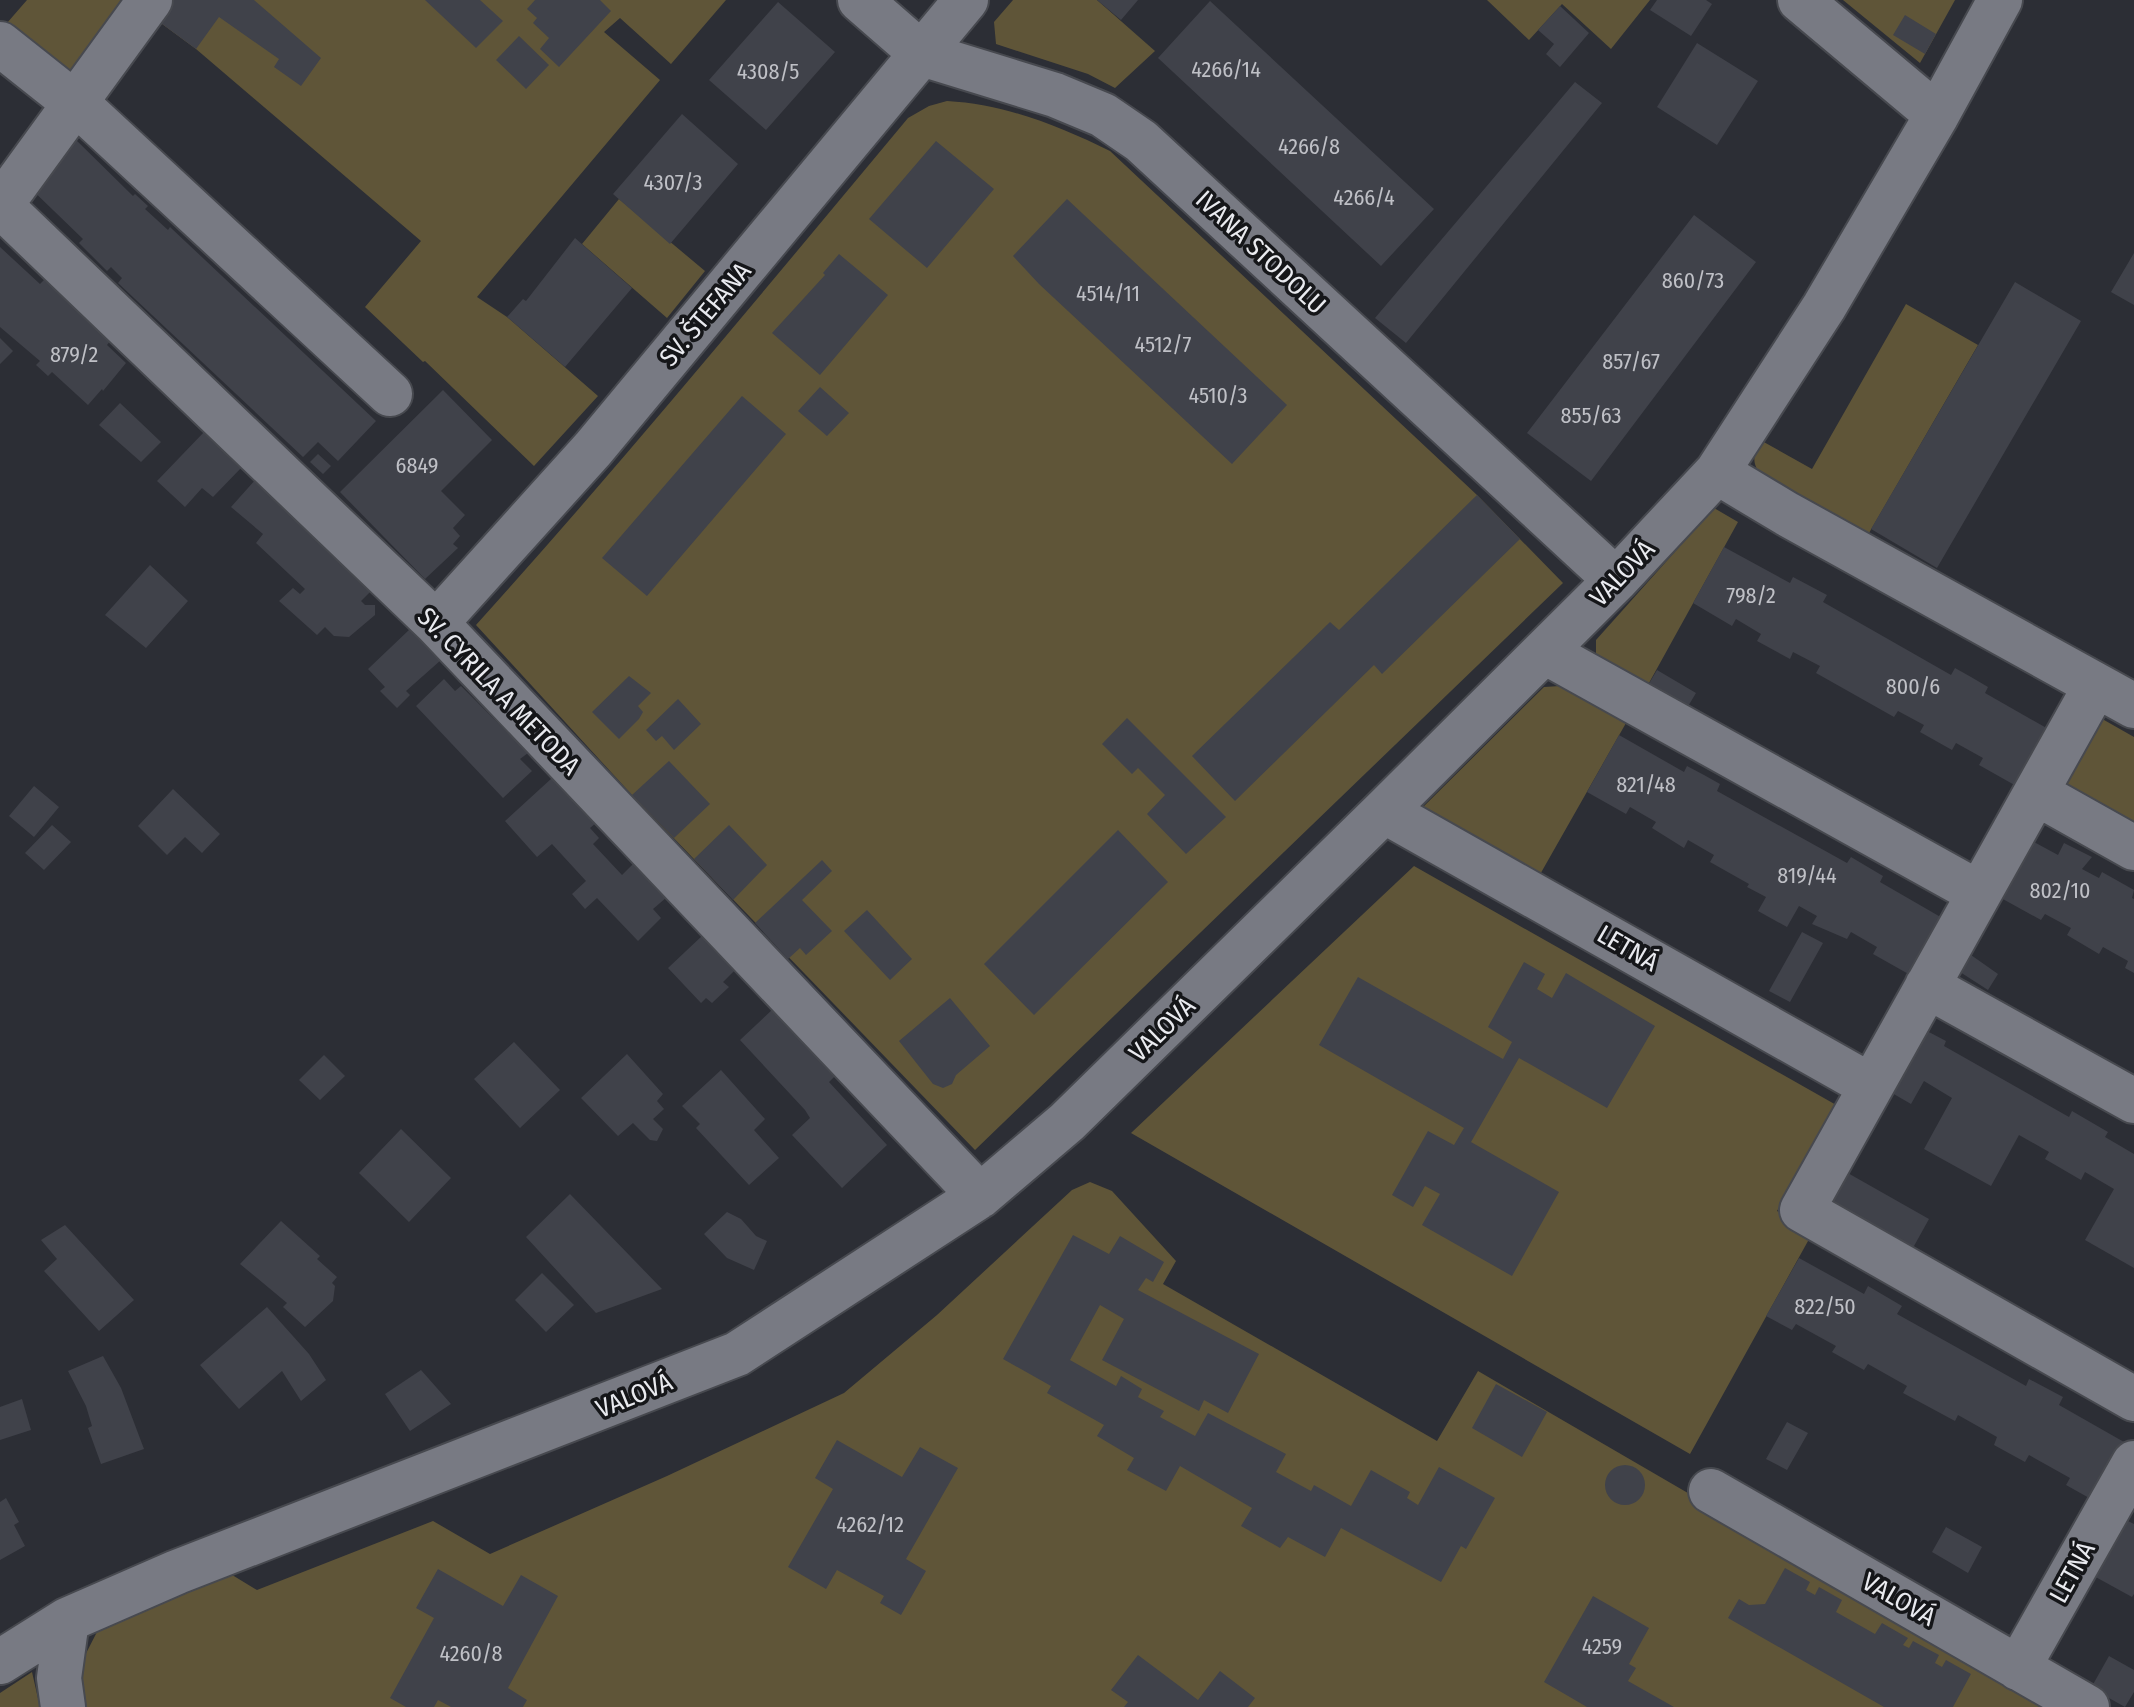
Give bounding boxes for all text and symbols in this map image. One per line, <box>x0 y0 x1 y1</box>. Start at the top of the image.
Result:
house number: 4266/14 <box>1191 56 1261 83</box>
house number: 4308/5 <box>737 58 799 85</box>
house number: 4266/8 <box>1278 133 1340 160</box>
house number: 4307/3 <box>644 169 702 196</box>
street label: IVANA STODOLU <box>1189 184 1332 320</box>
house number: 4266/4 <box>1333 184 1395 211</box>
street label: SV. ŠTEFANA <box>653 256 758 372</box>
house number: 860/73 <box>1662 267 1724 294</box>
house number: 4514/11 <box>1076 280 1140 307</box>
house number: 4512/7 <box>1135 331 1192 358</box>
house number: 879/2 <box>50 341 98 368</box>
house number: 857/67 <box>1602 348 1660 375</box>
house number: 4510/3 <box>1188 382 1248 409</box>
house number: 855/63 <box>1561 402 1621 429</box>
house number: 6849 <box>396 452 438 479</box>
street label: VALOVÁ <box>1584 534 1661 613</box>
house number: 798/2 <box>1726 582 1776 609</box>
street label: SV. CYRILA A METODA <box>411 601 587 782</box>
house number: 800/6 <box>1886 673 1940 700</box>
house number: 821/48 <box>1616 771 1676 798</box>
house number: 819/44 <box>1777 862 1837 889</box>
house number: 802/10 <box>2030 877 2090 904</box>
street label: LETNÁ <box>1592 919 1664 978</box>
street label: VALOVÁ <box>1123 990 1202 1068</box>
house number: 822/50 <box>1794 1293 1856 1320</box>
street label: VALOVÁ <box>591 1366 677 1425</box>
house number: 4262/12 <box>836 1511 904 1538</box>
street label: LETNÁ <box>2043 1536 2102 1608</box>
street label: VALOVÁ <box>1857 1566 1941 1633</box>
house number: 4259 <box>1582 1633 1622 1660</box>
house number: 4260/8 <box>439 1640 503 1667</box>

